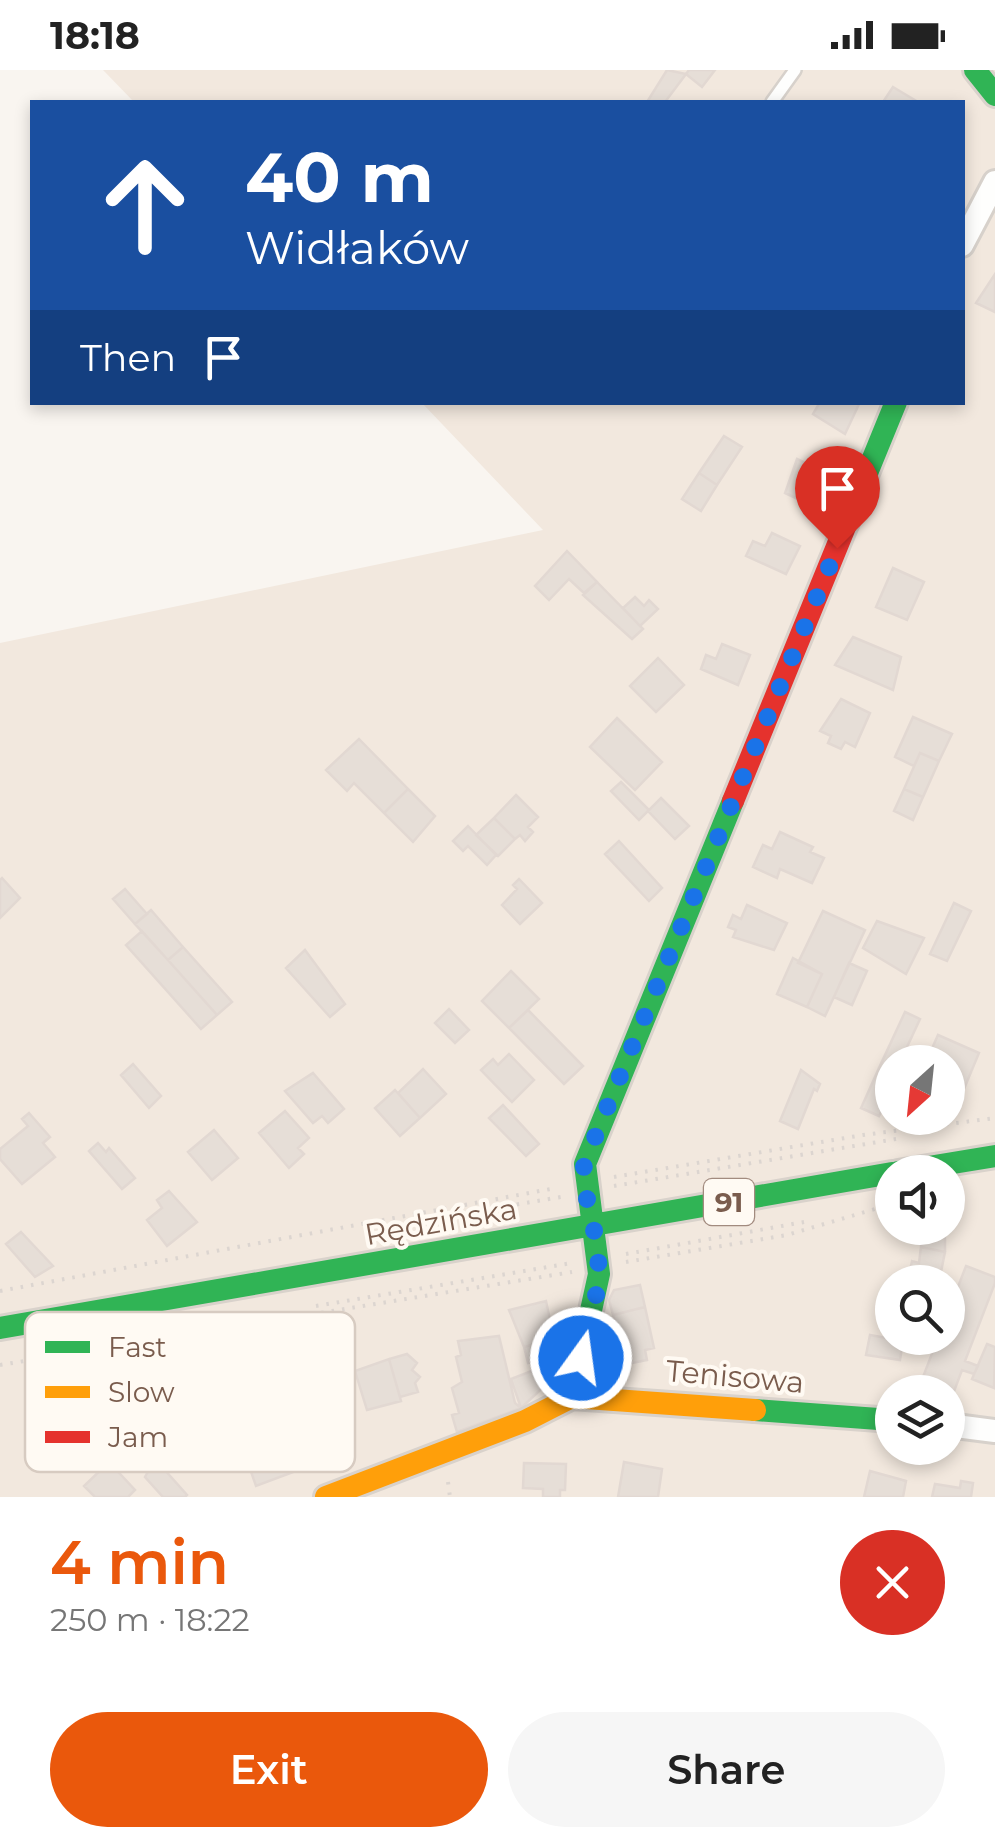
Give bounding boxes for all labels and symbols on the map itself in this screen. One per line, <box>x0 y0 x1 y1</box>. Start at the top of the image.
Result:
pin <box>795 446 880 549</box>
north arrow <box>875 1045 965 1135</box>
road number: 91 <box>704 1179 754 1225</box>
street label: Rędzińska <box>362 1190 520 1253</box>
position arrow <box>529 1306 633 1410</box>
legend <box>25 1312 355 1472</box>
text: Fast <box>108 1330 167 1364</box>
street label: Tenisowa <box>664 1352 806 1401</box>
text: Slow <box>108 1375 175 1409</box>
text: Jam <box>107 1420 168 1454</box>

